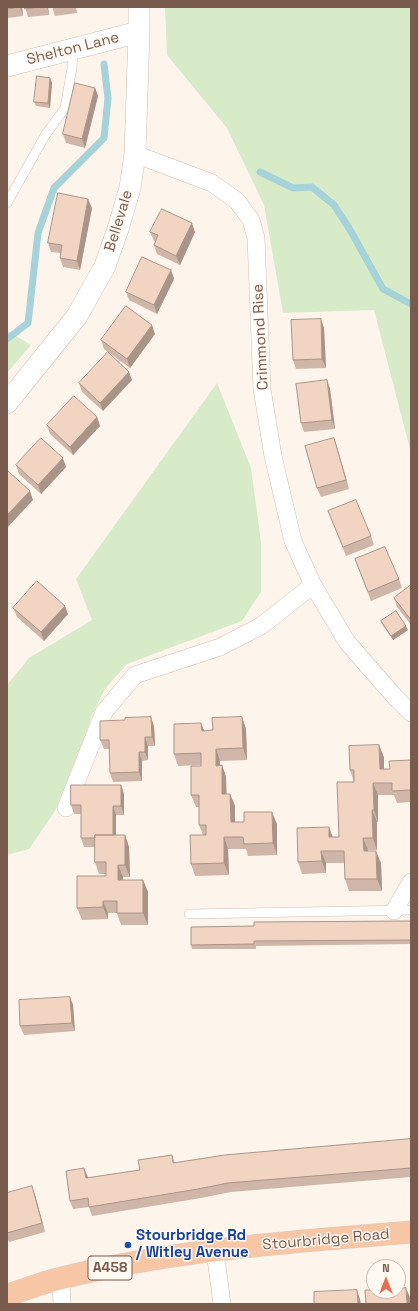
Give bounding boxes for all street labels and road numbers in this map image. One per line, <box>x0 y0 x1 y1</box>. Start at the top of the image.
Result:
street label: Shelton Lane <box>25 29 121 69</box>
street label: Bellevale <box>101 188 137 254</box>
street label: Crimmond Rise <box>249 283 273 391</box>
street label: Stourbridge Road <box>262 1225 390 1255</box>
road number: A458 <box>88 1256 132 1280</box>

